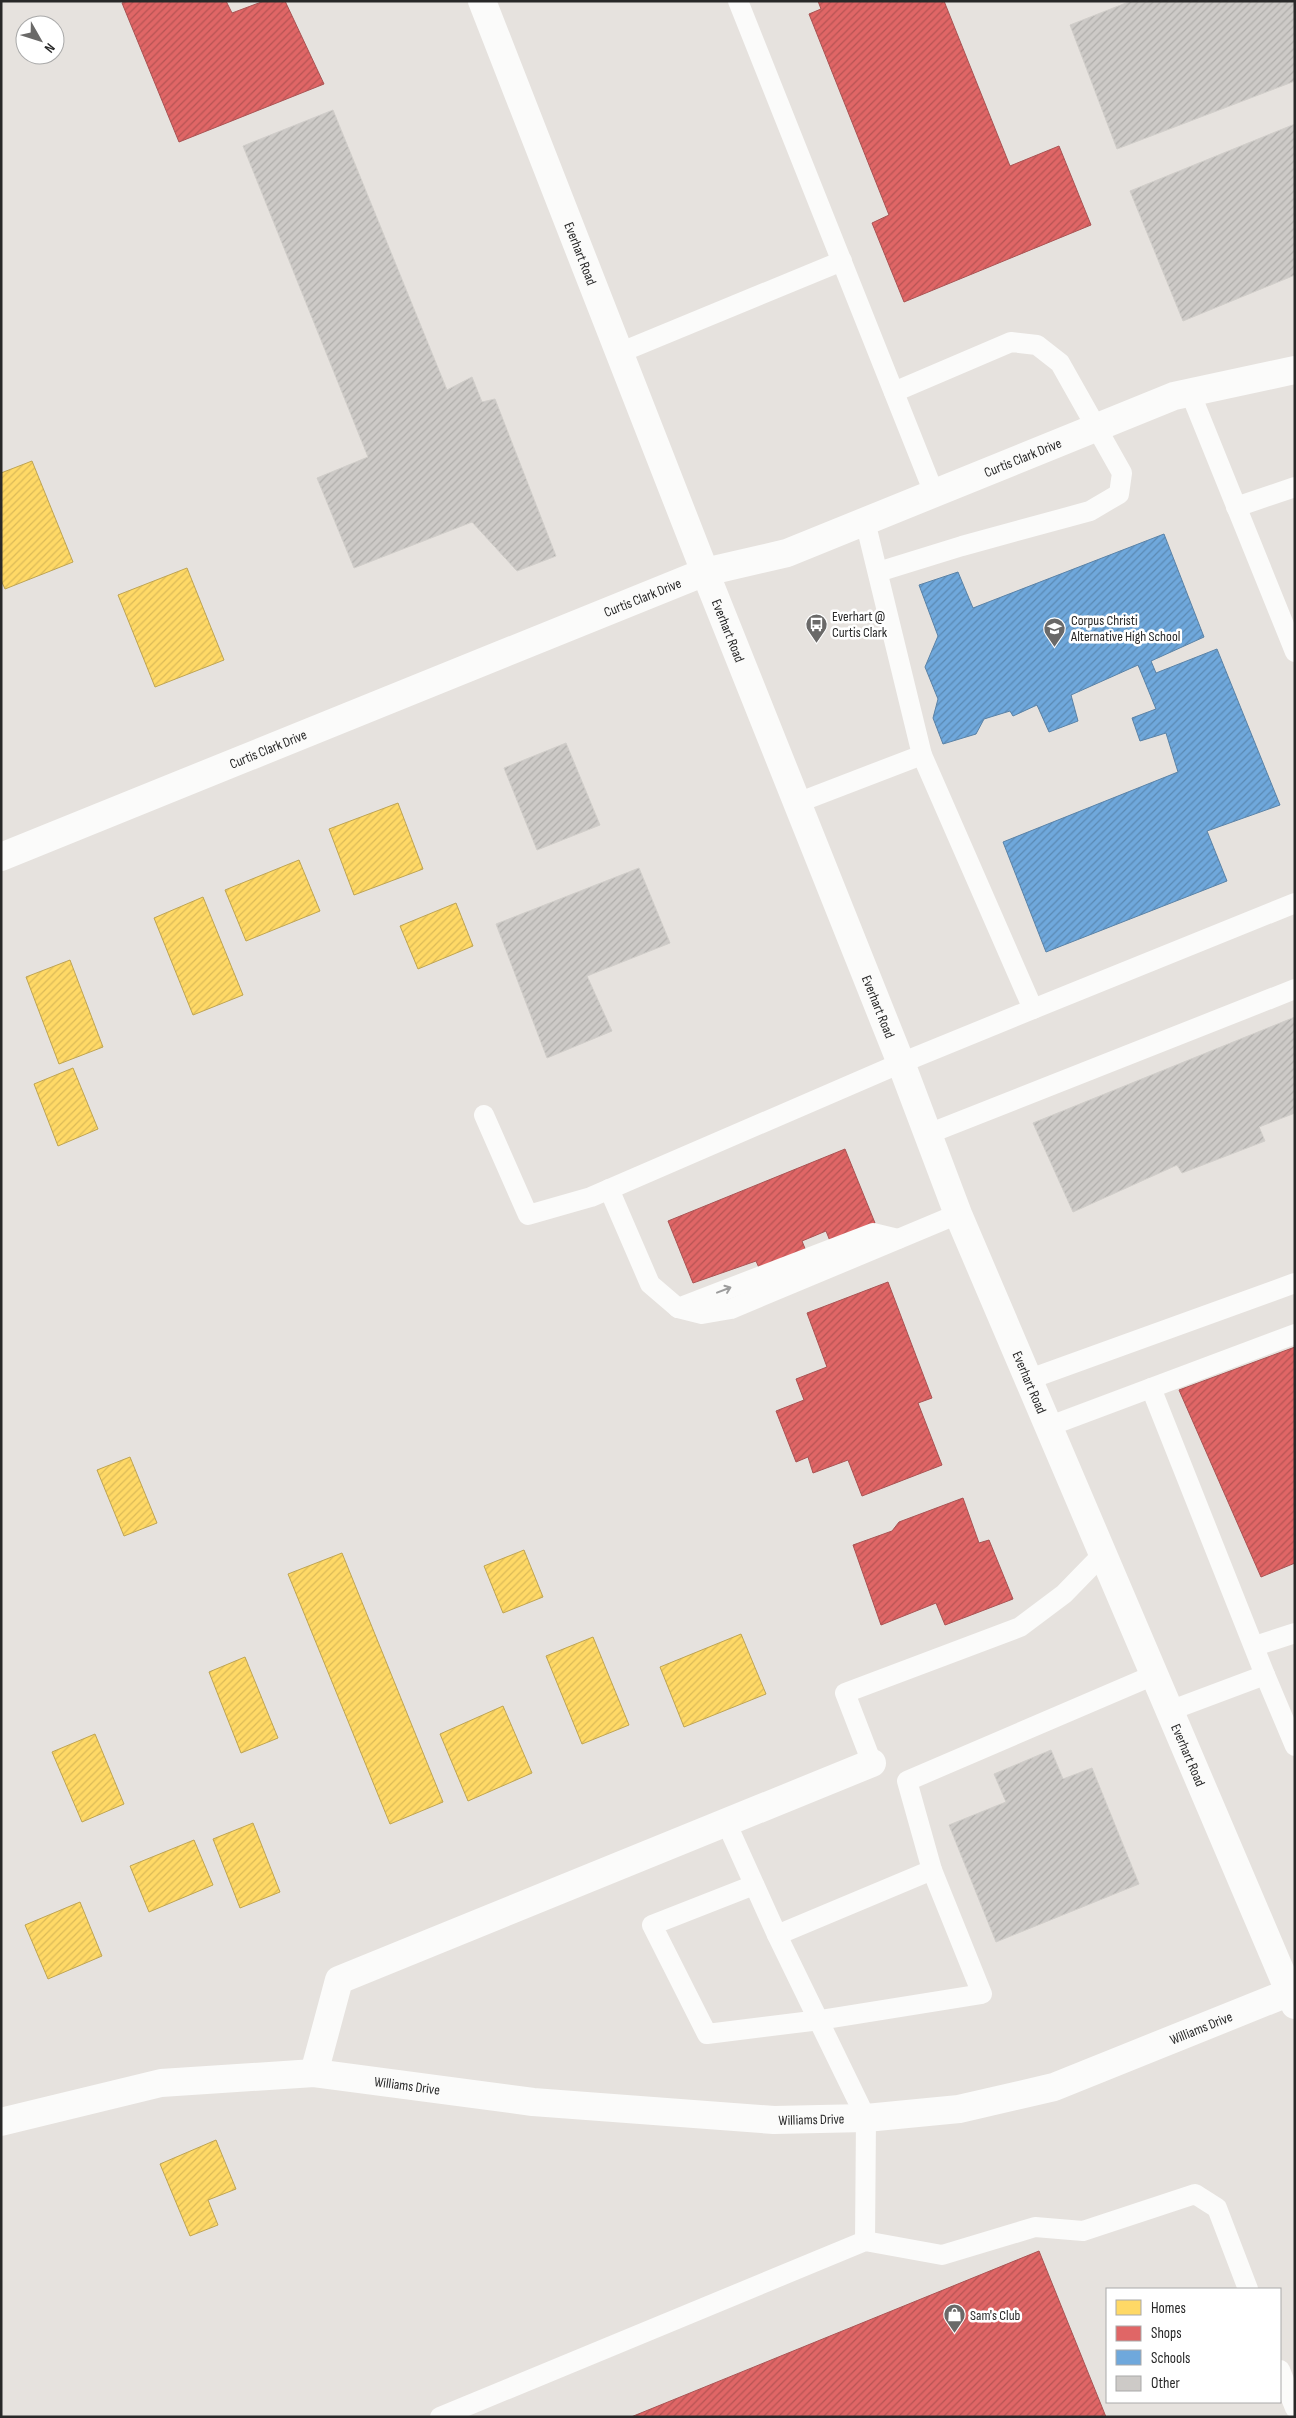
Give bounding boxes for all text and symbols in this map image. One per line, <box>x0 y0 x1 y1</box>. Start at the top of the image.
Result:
north arrow <box>15 15 65 65</box>
text: N <box>41 40 59 56</box>
street label: Everhart Road <box>561 220 601 288</box>
street label: Curtis Clark Drive <box>982 434 1064 481</box>
street label: Curtis Clark Drive <box>601 574 684 621</box>
street label: Everhart Road <box>708 597 749 665</box>
place label: Everhart @ Curtis Clark <box>832 608 888 641</box>
bus stop icon: Everhart @ Curtis Clark <box>804 612 828 643</box>
place label: Corpus Christi Alternative High School <box>1070 612 1180 645</box>
school or university icon: Corpus Christi Alternative High School <box>1043 616 1067 647</box>
street label: Curtis Clark Drive <box>227 726 309 772</box>
street label: Everhart Road <box>858 973 899 1041</box>
one-way arrow <box>716 1285 731 1295</box>
street label: Everhart Road <box>1009 1349 1051 1416</box>
street label: Everhart Road <box>1168 1721 1209 1789</box>
street label: Williams Drive <box>1167 2008 1235 2048</box>
street label: Williams Drive <box>373 2073 441 2098</box>
street label: Williams Drive <box>778 2110 845 2128</box>
legend <box>1106 2288 1281 2403</box>
text: Homes <box>1151 2299 1186 2318</box>
shop icon: Sam's Club <box>942 2303 966 2334</box>
place label: Sam's Club <box>970 2307 1021 2324</box>
text: Shops <box>1151 2324 1182 2343</box>
text: Schools <box>1151 2349 1190 2368</box>
text: Other <box>1151 2374 1180 2393</box>

